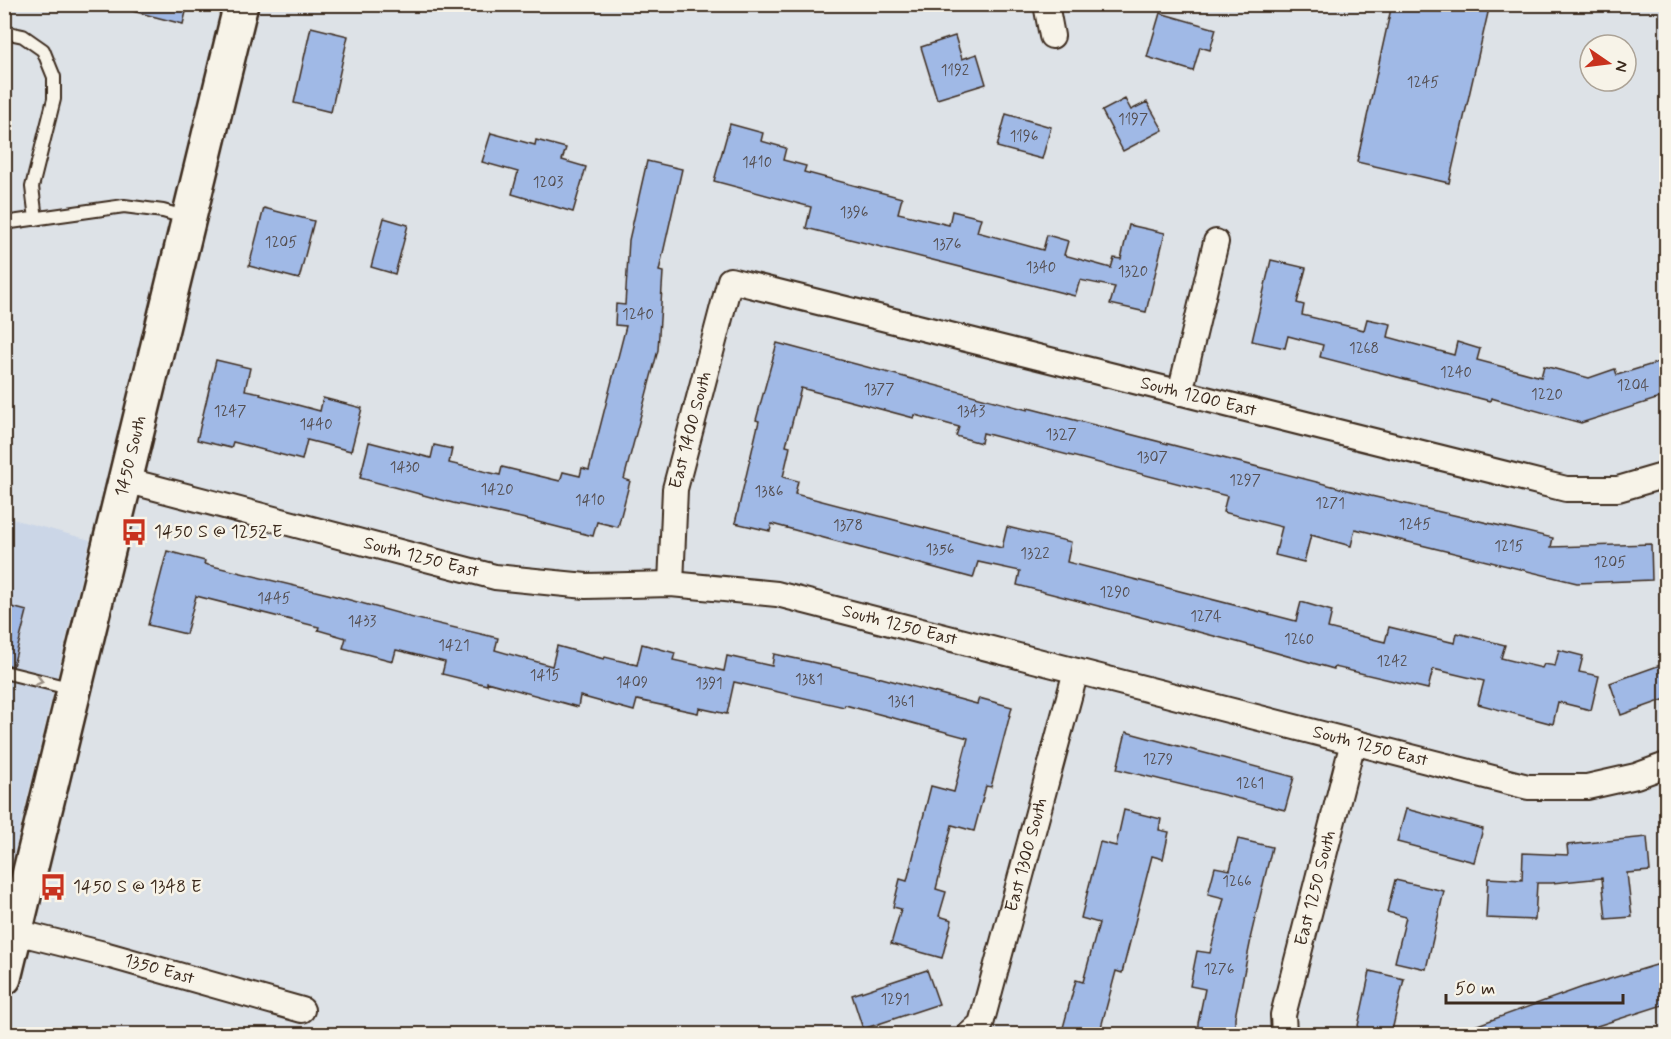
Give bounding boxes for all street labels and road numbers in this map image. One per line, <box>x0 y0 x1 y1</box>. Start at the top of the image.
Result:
street label: East 1400 South <box>664 369 717 491</box>
street label: South 1200 East <box>1138 371 1260 423</box>
street label: 1450 South <box>109 413 152 499</box>
street label: South 1250 East <box>361 531 482 584</box>
street label: South 1250 East <box>839 599 960 652</box>
street label: South 1250 East <box>1310 720 1431 773</box>
street label: East 1300 South <box>1000 795 1053 915</box>
street label: East 1250 South <box>1289 828 1342 948</box>
street label: 1350 East <box>121 948 198 991</box>

